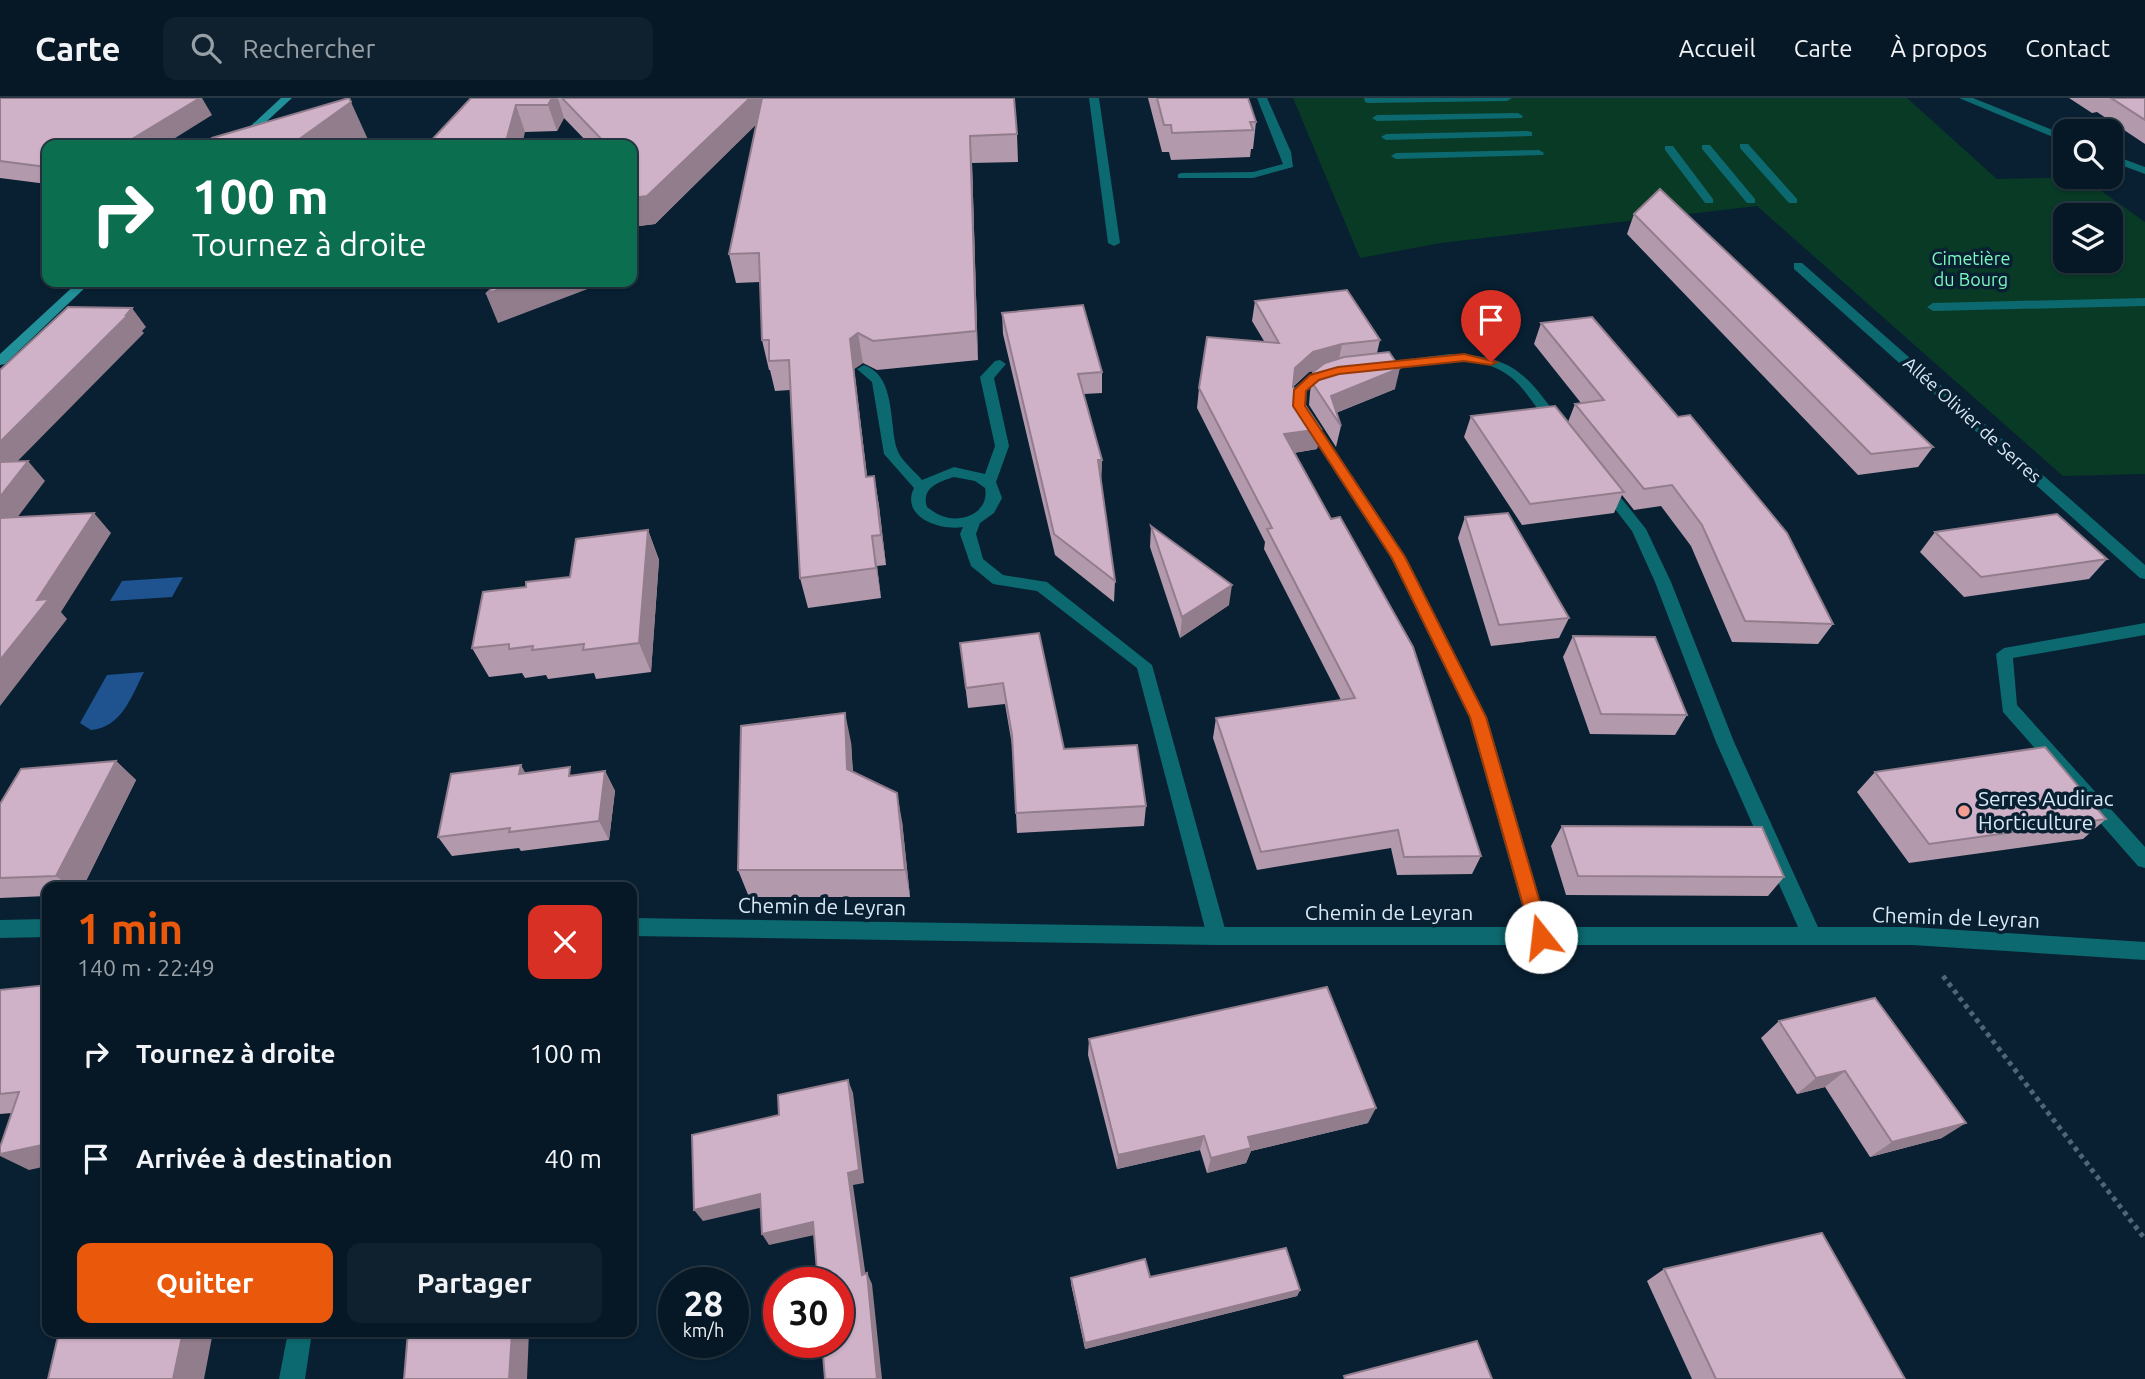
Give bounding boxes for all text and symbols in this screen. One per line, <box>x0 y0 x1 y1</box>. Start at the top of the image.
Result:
search box <box>163 17 653 80</box>
icon: search <box>187 29 225 67</box>
text: Carte <box>35 30 121 67</box>
text: Rechercher <box>243 34 375 63</box>
text: Accueil <box>1679 35 1756 62</box>
text: Carte <box>1794 35 1853 62</box>
text: À propos <box>1891 35 1987 62</box>
text: Contact <box>2025 35 2110 62</box>
map controls <box>2053 119 2123 273</box>
button: search <box>2053 119 2123 189</box>
icon: right <box>77 168 168 259</box>
text: 100 m <box>192 168 329 223</box>
button: layers <box>2053 203 2123 273</box>
text: Tournez à droite <box>192 226 427 262</box>
park label: Cimetière du Bourg <box>1931 248 2011 289</box>
pin <box>1461 290 1521 362</box>
icon: arrive <box>1472 301 1510 339</box>
street label: Allée Olivier de Serres <box>1900 352 2045 486</box>
place label: Serres Audirac Horticulture <box>1978 786 2114 834</box>
marker: Serres Audirac Horticulture <box>1956 803 1972 819</box>
street label: Chemin de Leyran <box>738 893 906 919</box>
street label: Chemin de Leyran <box>1305 900 1473 924</box>
position arrow <box>1504 900 1578 974</box>
street label: Chemin de Leyran <box>1872 902 2041 932</box>
text: 1 min <box>77 905 183 952</box>
button: close <box>528 905 602 979</box>
text: 140 m · 22:49 <box>77 955 215 980</box>
icon: right <box>77 1035 115 1073</box>
text: Tournez à droite <box>136 1039 335 1068</box>
text: 100 m <box>530 1039 602 1068</box>
icon: arrive <box>77 1140 115 1178</box>
text: Arrivée à destination <box>136 1144 392 1173</box>
text: 40 m <box>544 1144 602 1173</box>
button: Quitter <box>77 1243 333 1323</box>
button: Partager <box>347 1243 602 1323</box>
speed limit sign: 30 <box>763 1267 854 1358</box>
text: 28 <box>684 1283 723 1323</box>
text: km/h <box>683 1320 724 1340</box>

